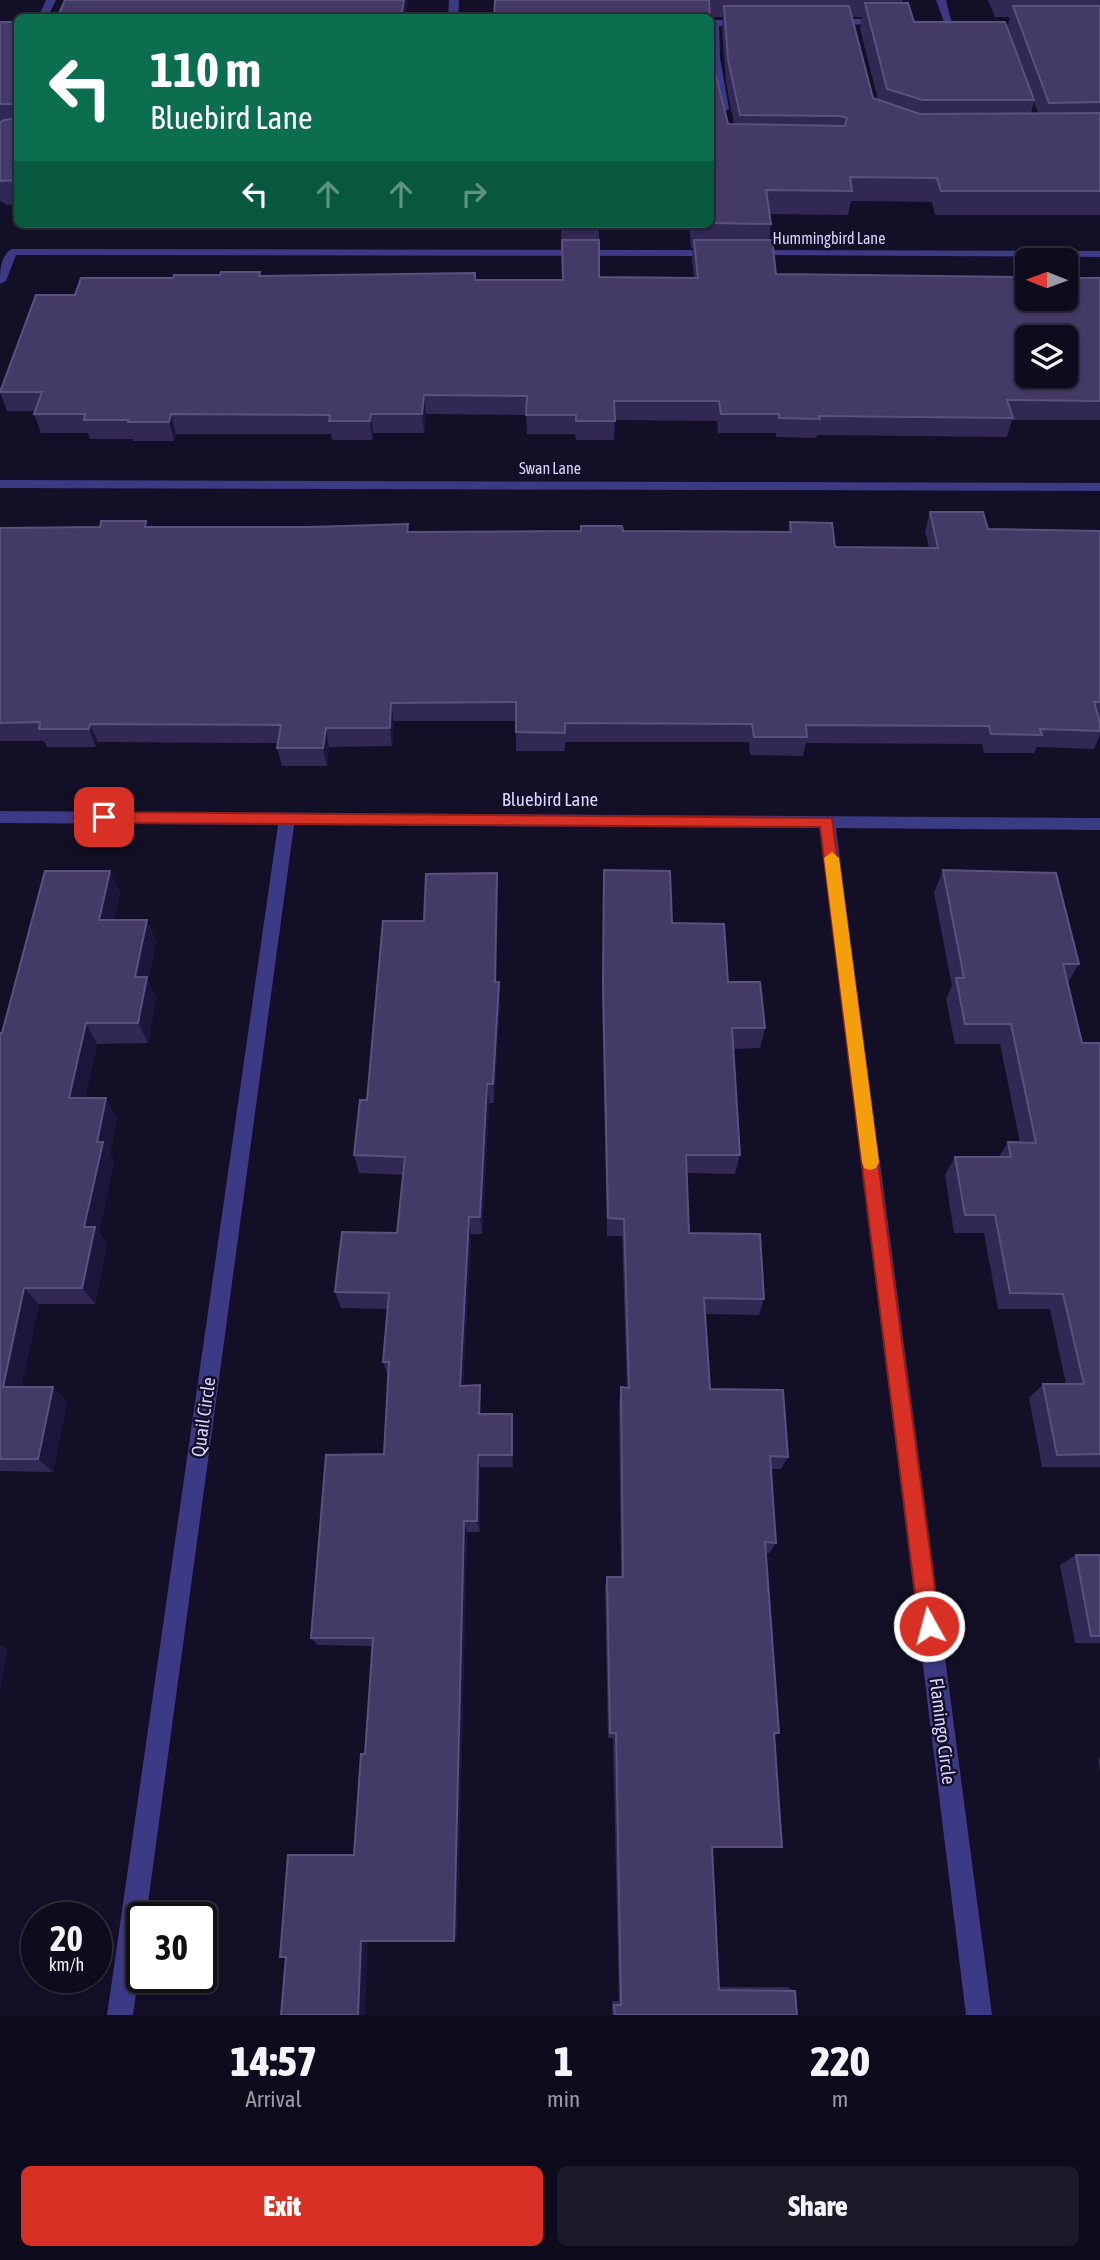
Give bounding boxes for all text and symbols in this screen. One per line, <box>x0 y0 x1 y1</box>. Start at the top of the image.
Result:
text: 110 m <box>150 41 261 97</box>
icon: left <box>35 42 126 133</box>
text: Bluebird Lane <box>150 99 312 136</box>
icon: left <box>236 175 274 213</box>
icon: ahead <box>309 175 347 213</box>
icon: ahead <box>382 175 420 213</box>
icon: right <box>455 175 493 213</box>
street label: Hummingbird Lane <box>773 229 885 248</box>
north arrow <box>1015 248 1078 312</box>
map controls <box>1015 248 1078 388</box>
button: layers <box>1015 325 1078 388</box>
street label: Swan Lane <box>519 459 581 477</box>
pin <box>74 787 134 847</box>
street label: Bluebird Lane <box>502 788 598 810</box>
icon: arrive <box>85 798 123 836</box>
street label: Quail Circle <box>187 1376 219 1458</box>
position arrow <box>892 1589 966 1663</box>
street label: Flamingo Circle <box>926 1676 960 1786</box>
speed limit sign: 30 <box>126 1902 217 1993</box>
text: 20 <box>50 1918 83 1958</box>
text: km/h <box>49 1954 84 1975</box>
text: 14:57 <box>230 2037 317 2085</box>
text: 1 <box>554 2037 573 2085</box>
text: 220 <box>810 2037 870 2085</box>
text: Arrival <box>245 2086 302 2112</box>
text: min <box>547 2086 580 2112</box>
text: m <box>832 2086 848 2112</box>
button: Exit <box>21 2166 543 2246</box>
button: Share <box>557 2166 1079 2246</box>

